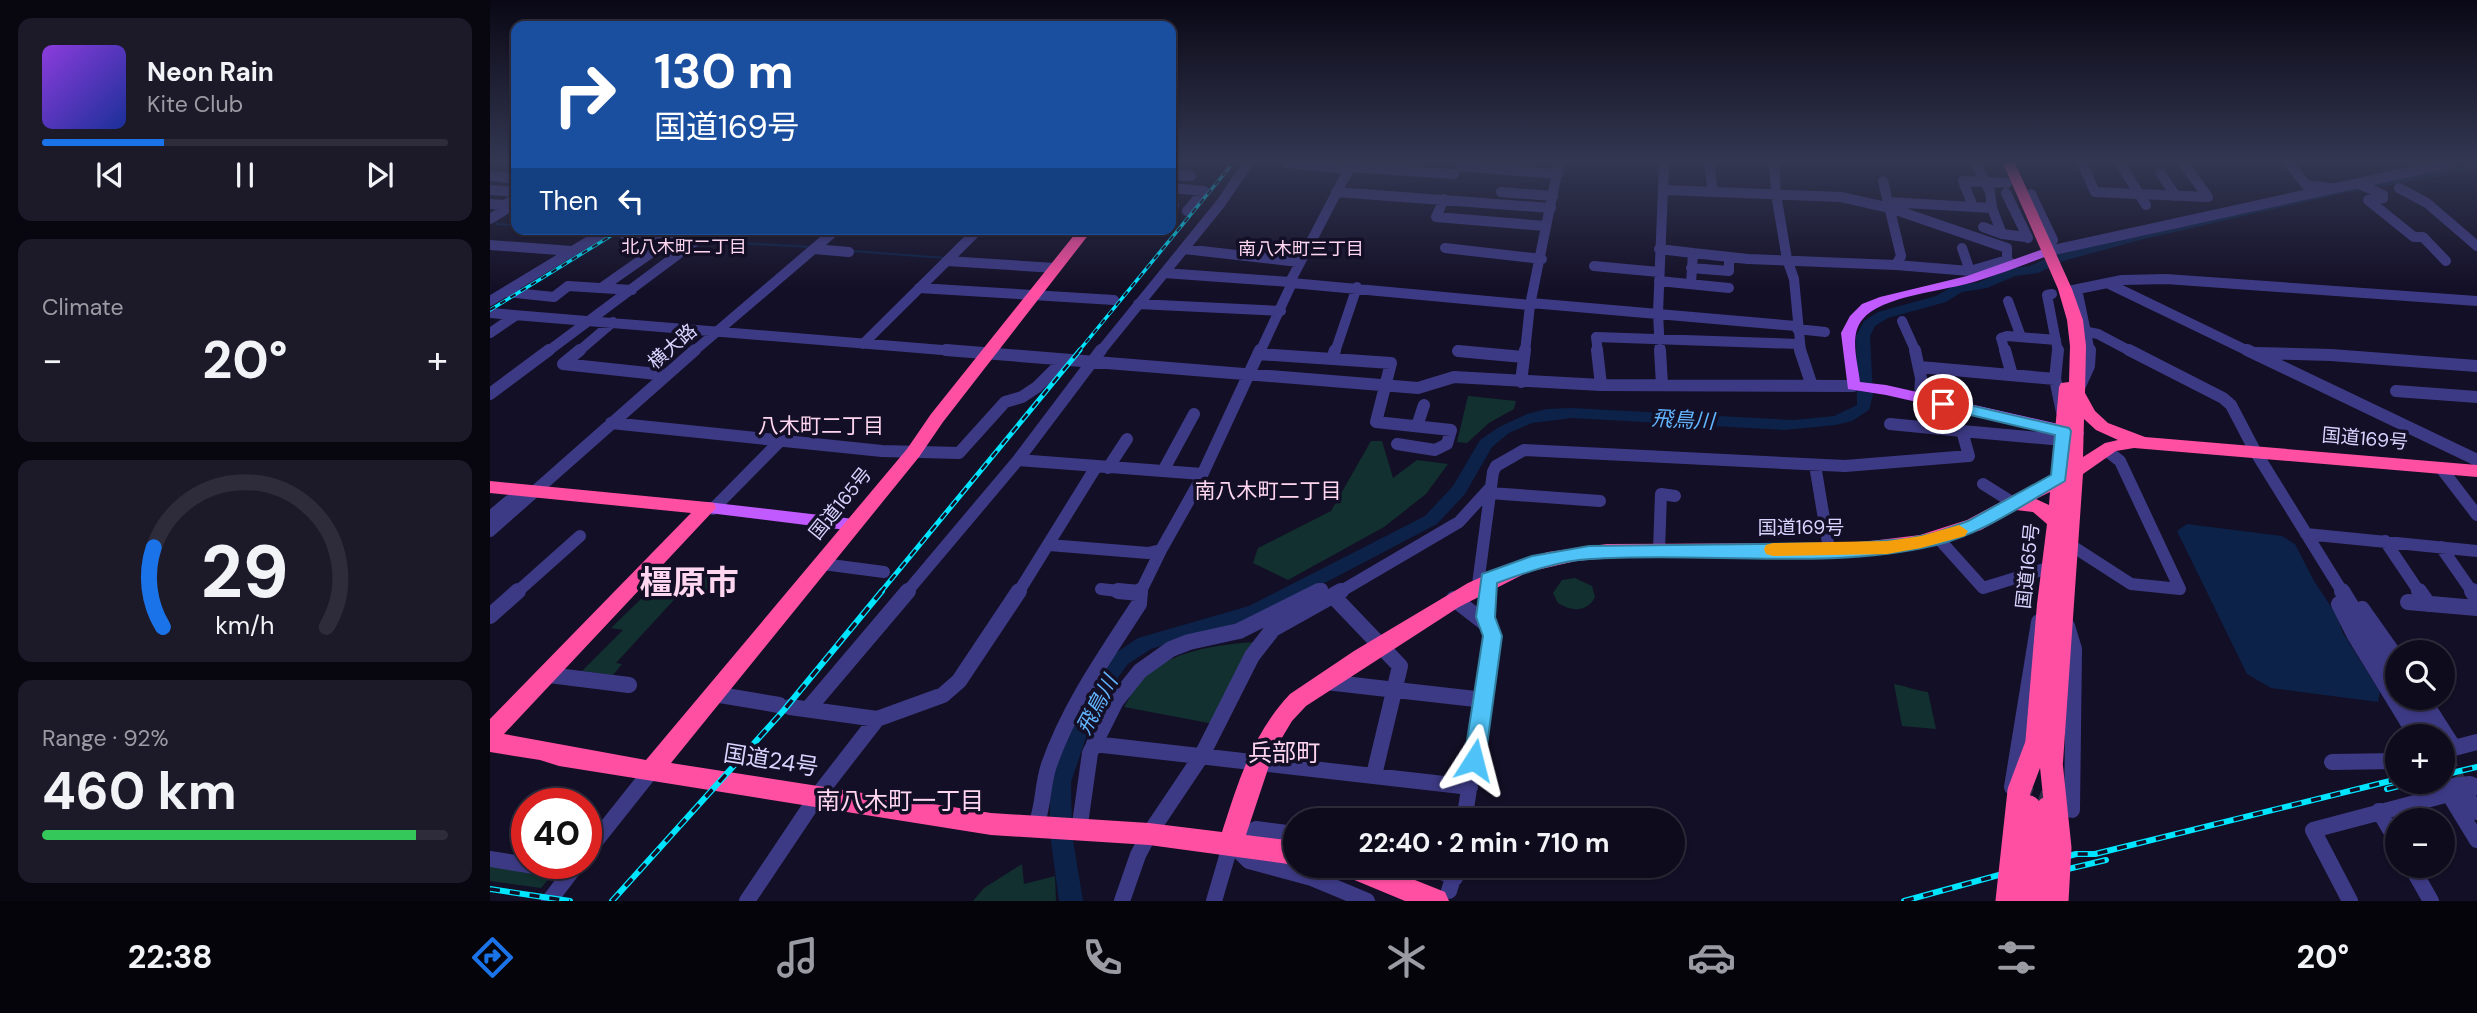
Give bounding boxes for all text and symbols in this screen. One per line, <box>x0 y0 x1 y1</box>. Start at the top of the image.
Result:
text: 130 m <box>654 39 794 103</box>
icon: right <box>539 49 630 140</box>
text: Neon Rain <box>147 55 274 89</box>
text: Kite Club <box>147 89 243 119</box>
text: 国道169号 <box>654 106 800 148</box>
icon: previous <box>91 156 129 194</box>
icon: pause <box>226 156 264 194</box>
icon: next <box>361 156 399 194</box>
icon: left <box>612 182 650 220</box>
text: Then <box>539 184 598 218</box>
district label: 北八木町二丁目 <box>621 235 747 259</box>
district label: 南八木町三丁目 <box>1238 237 1364 261</box>
text: Climate <box>42 292 124 322</box>
street label: 横大路 <box>643 318 702 375</box>
text: 20° <box>202 326 288 394</box>
text: − <box>42 335 63 385</box>
text: + <box>427 335 448 385</box>
pin <box>1913 374 1973 434</box>
icon: arrive <box>1924 385 1962 423</box>
water label: 飛鳥川 <box>1651 404 1717 436</box>
district label: 八木町二丁目 <box>758 412 884 440</box>
street label: 国道169号 <box>2321 422 2409 455</box>
street label: 国道165号 <box>804 462 877 545</box>
district label: 南八木町二丁目 <box>1195 477 1342 505</box>
street label: 国道169号 <box>1758 515 1844 540</box>
street label: 国道165号 <box>2011 522 2044 610</box>
text: 29 <box>201 525 289 620</box>
district label: 橿原市 <box>640 561 739 604</box>
text: km/h <box>215 609 275 642</box>
map controls <box>2385 640 2455 878</box>
button: search <box>2385 640 2455 710</box>
water label: 飛鳥川 <box>1070 669 1125 739</box>
text: Range · 92% <box>42 723 169 753</box>
position arrow <box>1437 723 1511 797</box>
button: + <box>2385 724 2455 794</box>
district label: 兵部町 <box>1248 737 1320 768</box>
street label: 国道24号 <box>721 738 821 782</box>
text: 460 km <box>42 757 237 825</box>
district label: 南八木町一丁目 <box>816 785 984 816</box>
speed limit sign: 40 <box>511 788 602 879</box>
button: − <box>2385 808 2455 878</box>
text: 22:40 · 2 min · 710 m <box>1359 826 1609 860</box>
icon: directions <box>468 933 517 982</box>
icon: music <box>773 933 822 982</box>
icon: phone <box>1078 933 1127 982</box>
icon: climate <box>1382 933 1431 982</box>
icon: car <box>1687 933 1736 982</box>
icon: filters <box>1992 933 2041 982</box>
text: 22:38 <box>128 936 212 978</box>
text: 20° <box>2297 936 2349 978</box>

